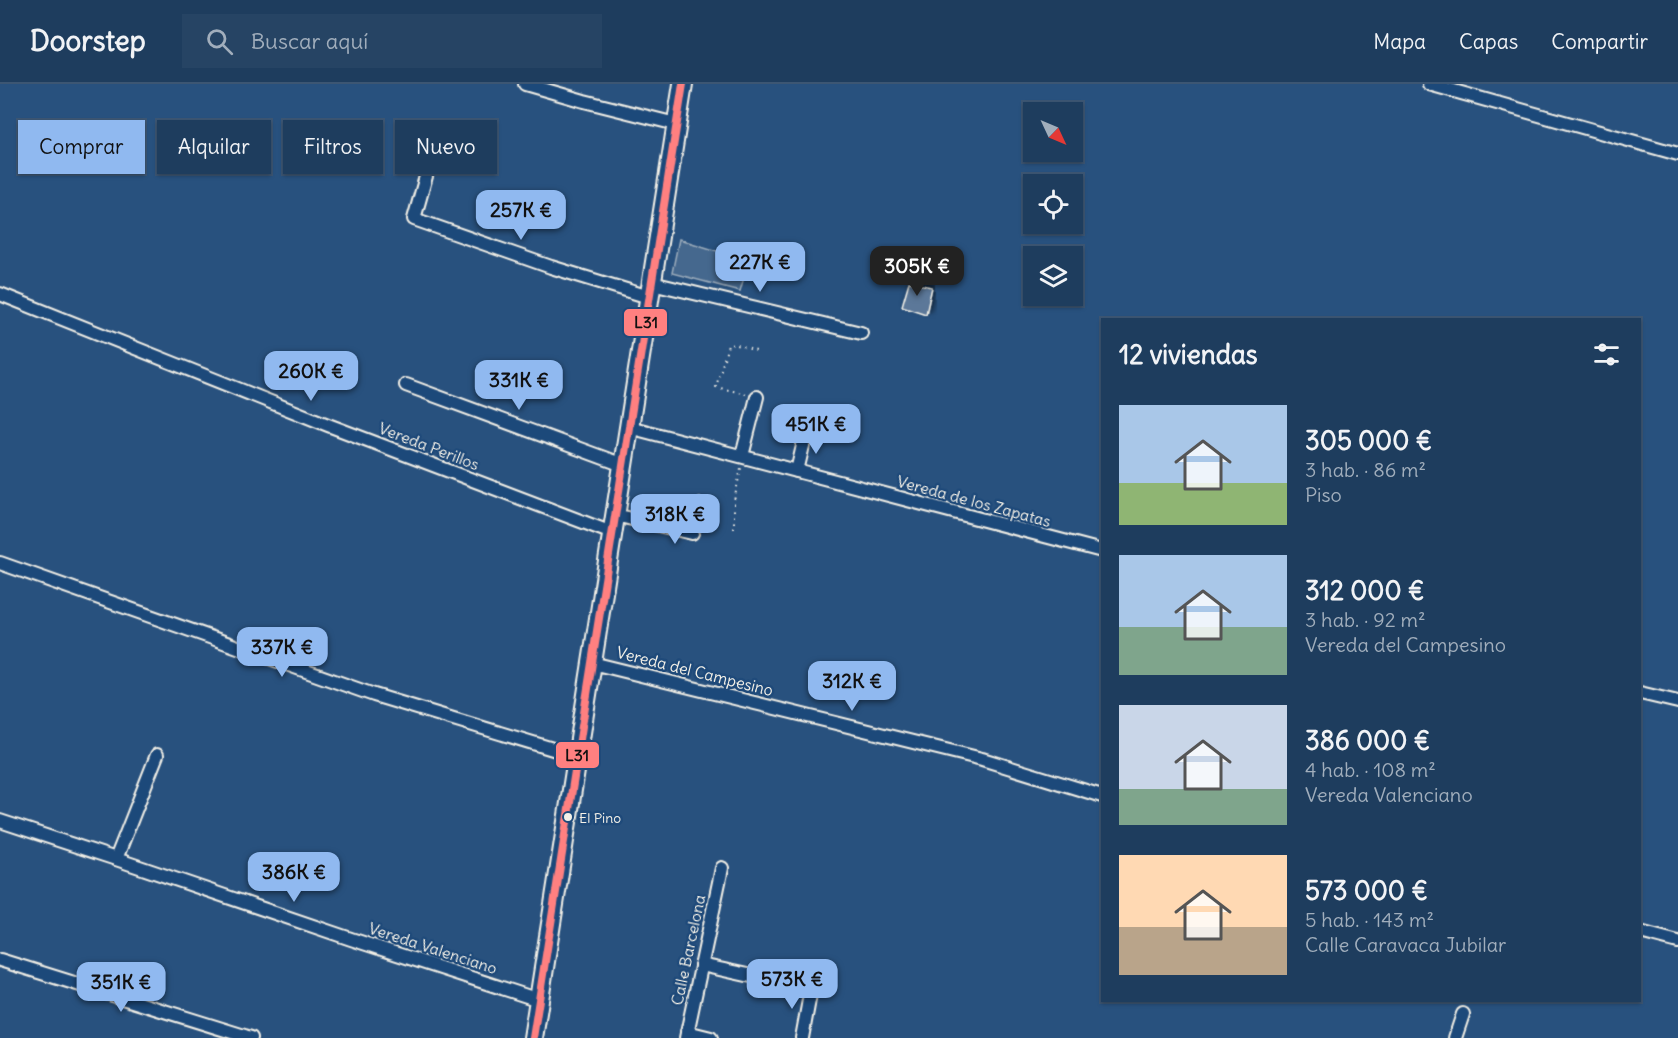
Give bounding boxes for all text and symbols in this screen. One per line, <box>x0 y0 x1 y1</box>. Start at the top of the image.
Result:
search box <box>182 14 602 68</box>
text: Doorstep <box>30 23 146 59</box>
icon: search <box>203 25 236 58</box>
text: Buscar aquí <box>251 27 368 55</box>
text: Mapa <box>1373 28 1426 55</box>
text: Capas <box>1459 28 1518 55</box>
text: Compartir <box>1551 28 1648 55</box>
north arrow <box>1023 102 1083 162</box>
map controls <box>1023 102 1083 306</box>
chip: Comprar <box>18 120 145 174</box>
chip: Alquilar <box>157 120 271 174</box>
chip: Filtros <box>283 120 383 174</box>
chip: Nuevo <box>395 120 497 174</box>
button: locate <box>1023 174 1083 234</box>
pin: 257K € <box>472 190 570 241</box>
text: 257K € <box>490 197 552 222</box>
pin: 227K € <box>711 242 809 293</box>
pin: 305K € <box>868 246 966 297</box>
button: layers <box>1023 246 1083 306</box>
text: 227K € <box>729 249 791 274</box>
text: 305K € <box>884 253 950 278</box>
line badge: L31 <box>623 308 668 337</box>
text: L31 <box>634 312 658 332</box>
text: 12 viviendas <box>1119 338 1258 371</box>
icon: filters <box>1590 338 1623 371</box>
pin: 260K € <box>262 351 360 402</box>
text: 260K € <box>278 358 344 383</box>
pin: 331K € <box>470 360 568 411</box>
text: 331K € <box>489 367 549 392</box>
pin: 451K € <box>767 404 865 455</box>
text: 451K € <box>786 411 846 436</box>
street label: Vereda Perillos <box>376 418 482 474</box>
text: 305 000 € <box>1305 424 1432 457</box>
icon: home <box>1167 429 1239 501</box>
text: 3 hab. · 86 m² <box>1305 457 1426 482</box>
street label: Vereda de los Zapatas <box>895 471 1053 531</box>
text: Piso <box>1305 482 1342 507</box>
pin: 318K € <box>626 494 724 545</box>
text: 318K € <box>645 501 705 526</box>
text: 312 000 € <box>1305 574 1424 607</box>
icon: home <box>1167 579 1239 651</box>
text: 3 hab. · 92 m² <box>1305 607 1425 632</box>
pin: 337K € <box>233 627 331 678</box>
text: Vereda del Campesino <box>1305 632 1506 657</box>
text: 337K € <box>251 634 313 659</box>
street label: Vereda del Campesino <box>615 642 775 700</box>
pin: 312K € <box>803 661 901 712</box>
text: 312K € <box>822 668 882 693</box>
text: 386 000 € <box>1305 724 1430 757</box>
icon: home <box>1167 729 1239 801</box>
line badge: L31 <box>555 741 600 769</box>
text: L31 <box>565 745 589 765</box>
text: 4 hab. · 108 m² <box>1305 757 1436 782</box>
text: Vereda Valenciano <box>1305 782 1473 807</box>
place label: El Pino <box>579 809 621 827</box>
marker: El Pino <box>562 811 574 823</box>
pin: 386K € <box>245 852 343 903</box>
text: 386K € <box>262 859 326 884</box>
text: 573 000 € <box>1305 874 1428 907</box>
icon: home <box>1167 879 1239 951</box>
street label: Calle Barcelona <box>667 893 709 1007</box>
text: 5 hab. · 143 m² <box>1305 907 1434 932</box>
street label: Vereda Valenciano <box>366 918 500 978</box>
text: Calle Caravaca Jubilar <box>1305 932 1506 957</box>
pin: 573K € <box>743 959 841 1010</box>
pin: 351K € <box>72 962 170 1013</box>
text: 573K € <box>761 966 823 991</box>
text: 351K € <box>91 969 151 994</box>

